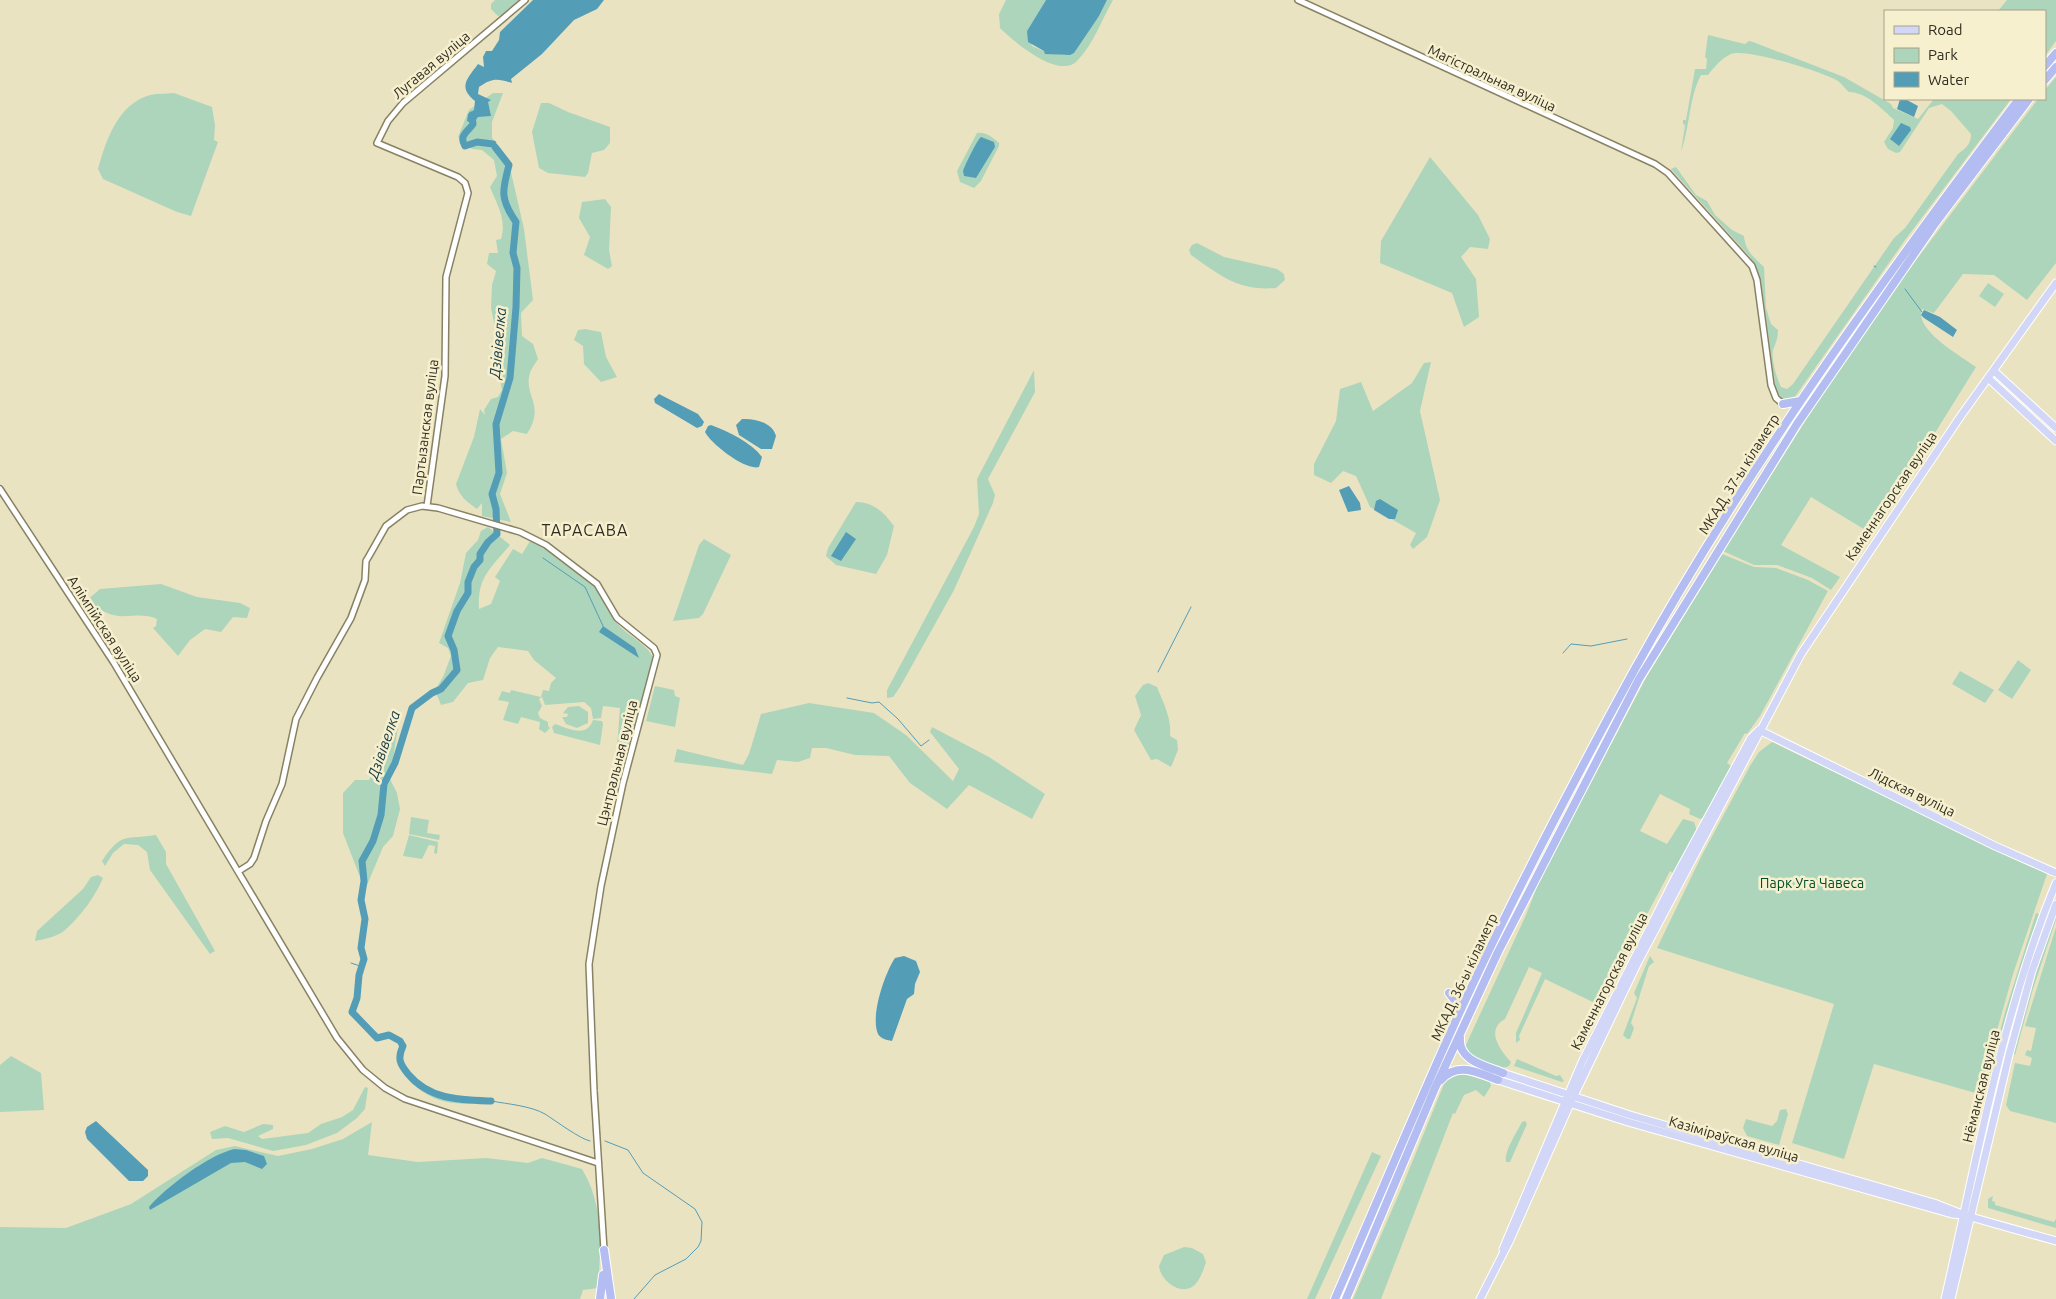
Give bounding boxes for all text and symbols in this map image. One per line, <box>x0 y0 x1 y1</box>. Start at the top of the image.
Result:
legend <box>1884 10 2046 100</box>
text: Road <box>1928 21 1963 38</box>
street label: Лугавая вуліца <box>389 28 473 102</box>
street label: Магістральная вуліца <box>1425 41 1559 115</box>
text: Park <box>1928 46 1958 63</box>
text: Water <box>1928 71 1969 88</box>
water label: Дзівівелка <box>486 307 509 381</box>
street label: Партызанская вуліца <box>409 358 441 496</box>
street label: МКАД, 37-ы кіламетр <box>1695 411 1783 537</box>
street label: Каменнагорская вуліца <box>1842 429 1940 563</box>
district label: ТАРАСАВА <box>542 521 628 539</box>
street label: Алімпійская вуліца <box>65 573 145 685</box>
street label: Цэнтральная вуліца <box>594 698 640 828</box>
water label: Дзівівелка <box>363 708 403 783</box>
street label: Лідская вуліца <box>1866 764 1958 820</box>
park label: Парк Уга Чавеса <box>1760 875 1864 891</box>
street label: Каменнагорская вуліца <box>1567 910 1651 1052</box>
street label: МКАД, 36-ы кіламетр <box>1427 911 1501 1043</box>
street label: Нёманская вуліца <box>1959 1028 2003 1144</box>
street label: Казіміраўская вуліца <box>1667 1113 1801 1165</box>

